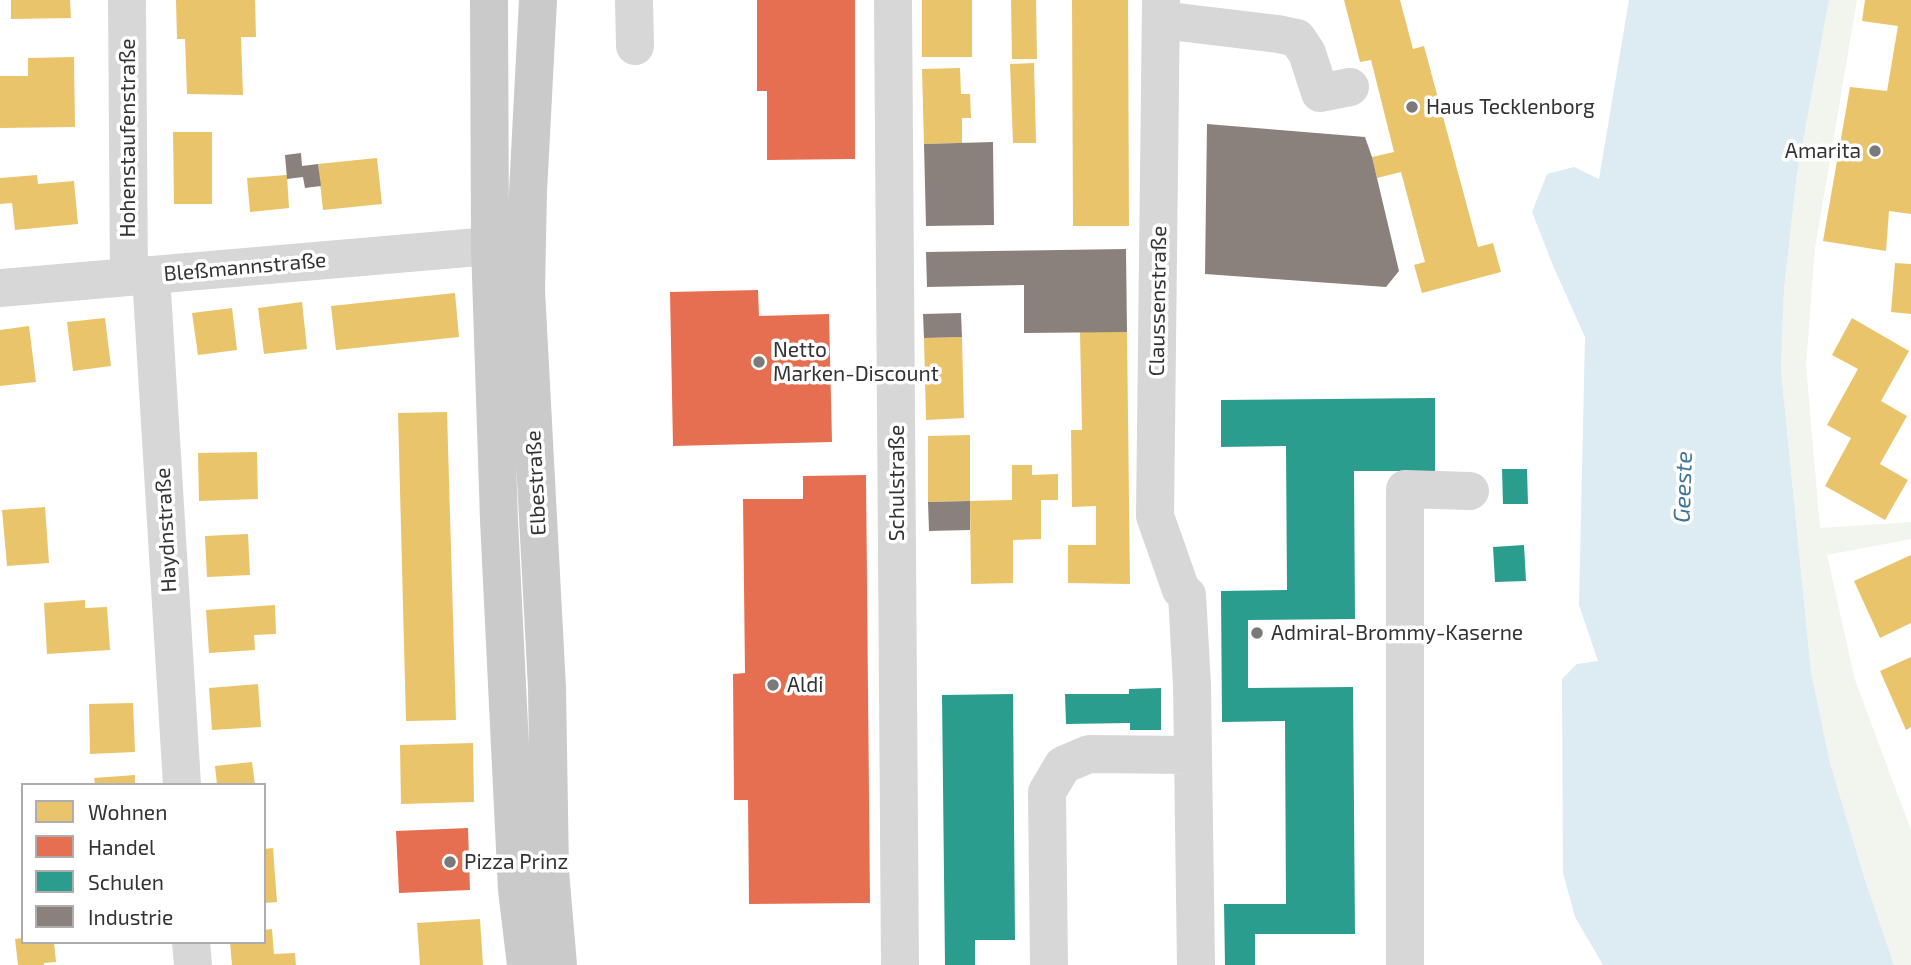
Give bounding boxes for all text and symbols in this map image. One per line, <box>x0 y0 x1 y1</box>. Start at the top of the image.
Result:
street label: Hohenstaufenstraße <box>115 38 141 238</box>
place label: Haus Tecklenborg <box>1426 94 1595 120</box>
marker: Haus Tecklenborg <box>1404 99 1420 115</box>
place label: Amarita <box>1785 138 1861 164</box>
marker: Amarita <box>1867 143 1883 159</box>
street label: Claussenstraße <box>1144 225 1172 377</box>
street label: Bleßmannstraße <box>163 247 327 287</box>
place label: Netto Marken-Discount <box>773 337 939 387</box>
marker: Netto Marken-Discount <box>751 354 767 370</box>
street label: Schulstraße <box>884 425 910 541</box>
street label: Elbestraße <box>521 430 551 536</box>
water label: Geeste <box>1668 451 1698 523</box>
street label: Haydnstraße <box>150 467 182 593</box>
place label: Admiral-Brommy-Kaserne <box>1271 620 1523 646</box>
marker: Admiral-Brommy-Kaserne <box>1249 625 1265 641</box>
place label: Aldi <box>787 672 824 698</box>
marker: Aldi <box>765 677 781 693</box>
legend <box>21 783 266 944</box>
text: Wohnen <box>88 799 167 824</box>
text: Handel <box>88 834 155 859</box>
place label: Pizza Prinz <box>464 849 568 875</box>
marker: Pizza Prinz <box>442 854 458 870</box>
text: Schulen <box>88 869 164 894</box>
text: Industrie <box>88 904 173 929</box>

